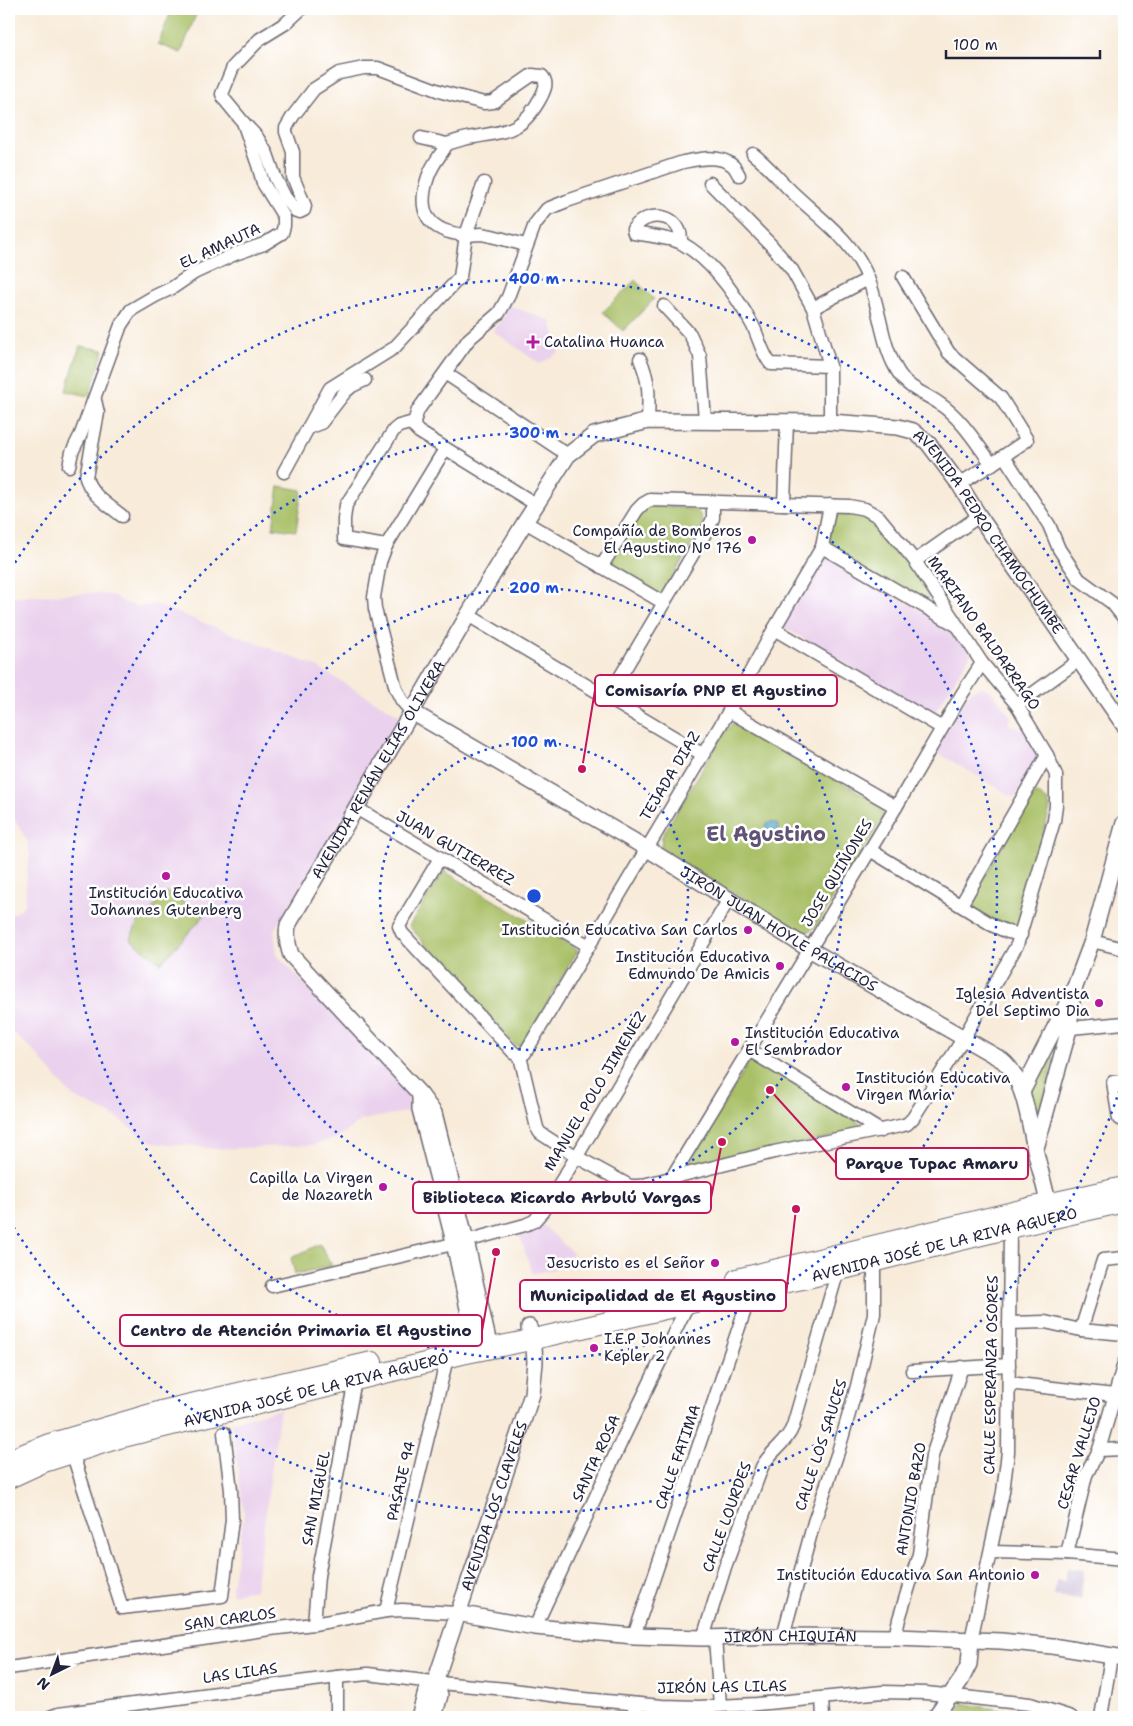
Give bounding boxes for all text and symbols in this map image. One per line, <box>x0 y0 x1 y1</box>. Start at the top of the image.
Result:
scale bar <box>946 28 1099 60</box>
text: 100 m <box>953 35 998 55</box>
street label: EL AMAUTA <box>176 219 264 273</box>
text: 400 m <box>509 269 559 289</box>
place label: Catalina Huanca <box>544 332 665 352</box>
marker: Catalina Huanca <box>526 335 540 349</box>
text: 300 m <box>509 423 559 443</box>
street label: AVENIDA PEDRO CHAMOCHUMBE <box>909 425 1068 638</box>
place label: Compañía de Bomberos El Agustino Nº 176 <box>572 521 742 558</box>
marker: Compañía de Bomberos El Agustino Nº 176 <box>746 534 758 546</box>
street label: MARIANO BALDARRAGO <box>923 552 1045 714</box>
text: 200 m <box>509 578 559 598</box>
street label: AVENIDA RENÁN ELÍAS OLIVERA <box>307 657 450 883</box>
callout: Comisaría PNP El Agustino <box>595 675 837 706</box>
text: Comisaría PNP El Agustino <box>605 680 827 701</box>
street label: TEJADA DIAZ <box>635 728 705 824</box>
text: 100 m <box>511 732 557 752</box>
street label: JUAN GUTIERREZ <box>392 806 518 890</box>
street label: JOSE QUIÑONES <box>795 814 877 931</box>
district label: El Agustino <box>706 821 826 847</box>
street label: JIRÓN JUAN HOYLE PALACIOS <box>676 861 881 996</box>
marker: Institución Educativa Johannes Gutenberg <box>160 870 172 882</box>
place label: Institución Educativa Johannes Gutenberg <box>89 883 244 920</box>
centre of rings <box>525 887 543 905</box>
place label: Institución Educativa San Carlos <box>501 920 738 940</box>
marker: Institución Educativa San Carlos <box>742 924 754 936</box>
place label: Institución Educativa Edmundo De Amicis <box>616 947 771 984</box>
marker: Institución Educativa Edmundo De Amicis <box>774 960 786 972</box>
place label: Iglesia Adventista Del Septimo Dia <box>956 984 1090 1021</box>
marker: Iglesia Adventista Del Septimo Dia <box>1093 997 1105 1009</box>
street label: MANUEL POLO JIMENEZ <box>539 1008 651 1174</box>
place label: Institución Educativa El Sembrador <box>745 1023 900 1060</box>
marker: Institución Educativa El Sembrador <box>729 1036 741 1048</box>
place label: Institución Educativa Virgen Maria <box>856 1068 1011 1105</box>
marker: Institución Educativa Virgen Maria <box>840 1081 852 1093</box>
callout: Parque Tupac Amaru <box>836 1148 1028 1179</box>
text: Parque Tupac Amaru <box>846 1153 1018 1174</box>
place label: Capilla La Virgen de Nazareth <box>249 1168 373 1205</box>
marker: Capilla La Virgen de Nazareth <box>377 1181 389 1193</box>
callout: Biblioteca Ricardo Arbulú Vargas <box>413 1182 711 1213</box>
text: Biblioteca Ricardo Arbulú Vargas <box>423 1187 701 1208</box>
street label: AVENIDA JOSÉ DE LA RIVA AGUERO <box>810 1203 1079 1287</box>
place label: Jesucristo es el Señor <box>547 1253 705 1273</box>
marker: Jesucristo es el Señor <box>709 1257 721 1269</box>
street label: CALLE ESPERANZA OSORES <box>979 1275 1003 1475</box>
callout: Municipalidad de El Agustino <box>520 1280 786 1311</box>
text: Municipalidad de El Agustino <box>530 1285 776 1306</box>
callout: Centro de Atención Primaria El Agustino <box>120 1315 482 1346</box>
text: Centro de Atención Primaria El Agustino <box>130 1320 472 1341</box>
place label: I.E.P Johannes Kepler 2 <box>604 1329 711 1366</box>
marker: I.E.P Johannes Kepler 2 <box>588 1342 600 1354</box>
street label: AVENIDA JOSÉ DE LA RIVA AGUERO <box>181 1348 451 1432</box>
street label: CALLE LOS SAUCES <box>790 1377 852 1513</box>
street label: CESAR VALLEJO <box>1052 1394 1106 1512</box>
street label: CALLE FATIMA <box>651 1402 705 1512</box>
street label: SANTA ROSA <box>567 1411 625 1505</box>
street label: AVENIDA LOS CLAVELES <box>456 1419 532 1594</box>
street label: PASAJE 94 <box>382 1439 420 1523</box>
street label: ANTONIO BAZO <box>891 1441 931 1557</box>
street label: SAN MIGUEL <box>297 1449 335 1547</box>
street label: CALLE LOURDES <box>698 1459 756 1575</box>
place label: Institución Educativa San Antonio <box>777 1565 1025 1585</box>
marker: Institución Educativa San Antonio <box>1029 1569 1041 1581</box>
street label: SAN CARLOS <box>183 1603 277 1635</box>
street label: JIRÓN CHIQUIÁN <box>724 1625 857 1647</box>
north arrow <box>28 1648 78 1698</box>
street label: LAS LILAS <box>201 1658 279 1688</box>
text: N <box>33 1673 53 1694</box>
street label: JIRÓN LAS LILAS <box>657 1675 787 1698</box>

